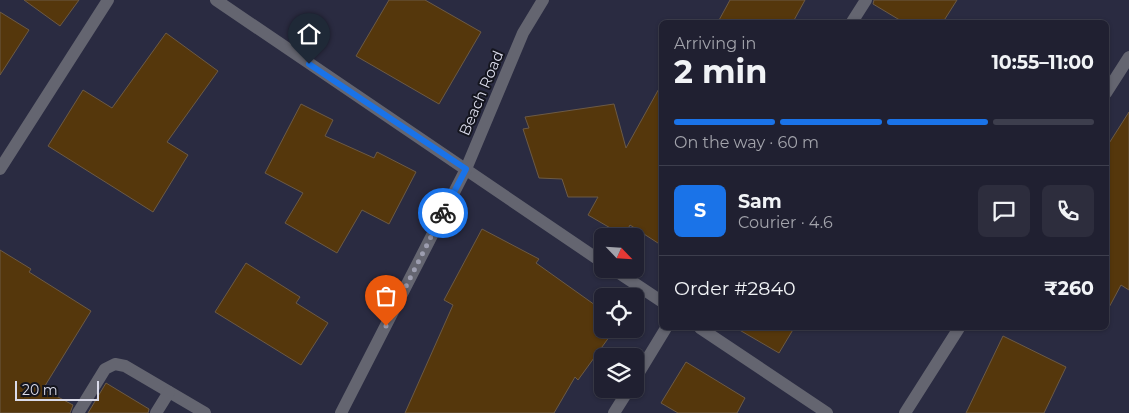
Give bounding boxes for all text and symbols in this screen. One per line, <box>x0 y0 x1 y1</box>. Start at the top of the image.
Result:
pin <box>288 13 330 64</box>
icon: home <box>295 20 323 48</box>
text: Arriving in <box>674 34 756 53</box>
street label: Beach Road <box>455 48 507 138</box>
text: 10:55–11:00 <box>991 51 1094 74</box>
text: 2 min <box>674 52 767 91</box>
text: On the way · 60 m <box>674 133 819 152</box>
button: chat <box>978 185 1030 237</box>
button: phone <box>1042 185 1094 237</box>
courier <box>418 188 468 238</box>
text: Sam <box>738 190 782 213</box>
icon: bike <box>429 199 457 227</box>
text: S <box>694 199 706 222</box>
text: Courier · 4.6 <box>738 213 833 232</box>
north arrow <box>594 228 644 278</box>
map controls <box>594 228 644 398</box>
pin <box>365 275 407 326</box>
text: Order #2840 <box>674 277 796 300</box>
text: ₹260 <box>1044 277 1094 300</box>
icon: bag <box>372 282 400 310</box>
button: locate <box>594 288 644 338</box>
button: layers <box>594 348 644 398</box>
scale bar <box>15 378 99 401</box>
text: 20 m <box>22 381 58 399</box>

